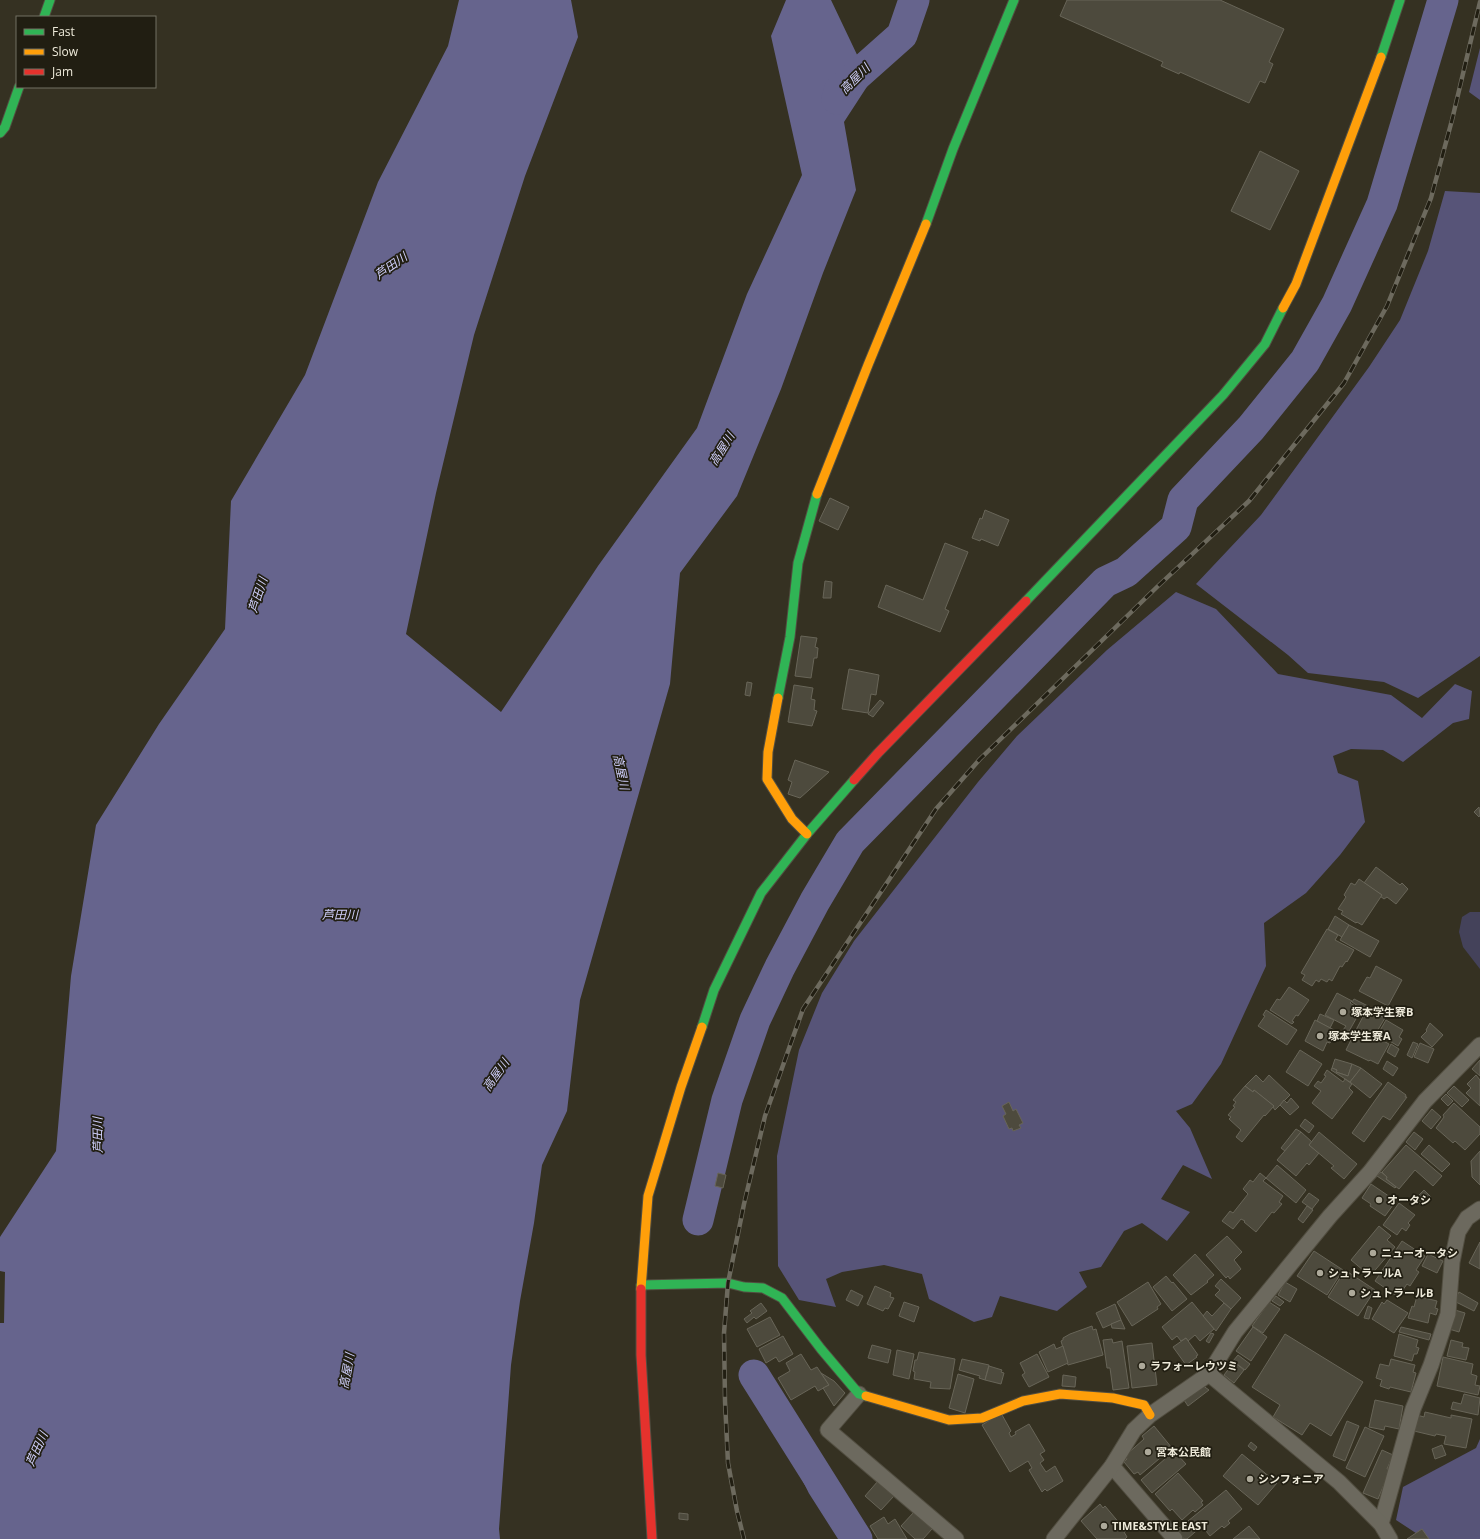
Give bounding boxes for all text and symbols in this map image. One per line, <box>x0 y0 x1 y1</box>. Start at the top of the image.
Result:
legend <box>16 16 156 88</box>
text: Fast <box>52 23 75 40</box>
text: Slow <box>52 43 79 60</box>
water label: 高屋川 <box>836 58 875 97</box>
text: Jam <box>51 63 73 80</box>
water label: 芦田川 <box>371 247 412 283</box>
water label: 高屋川 <box>705 427 739 469</box>
water label: 芦田川 <box>244 573 272 615</box>
water label: 高屋川 <box>609 753 634 793</box>
water label: 芦田川 <box>322 906 360 923</box>
place label: 塚本学生寮B <box>1351 1004 1413 1019</box>
marker: 塚本学生寮B <box>1338 1007 1348 1017</box>
place label: 塚本学生寮A <box>1328 1028 1391 1043</box>
marker: 塚本学生寮A <box>1315 1031 1325 1041</box>
water label: 高屋川 <box>478 1053 514 1094</box>
water label: 芦田川 <box>89 1115 106 1153</box>
place label: オータシ <box>1387 1192 1431 1207</box>
marker: オータシ <box>1374 1195 1384 1205</box>
place label: ニューオータシ <box>1381 1245 1458 1260</box>
marker: ニューオータシ <box>1368 1248 1378 1258</box>
place label: シュトラールA <box>1328 1265 1402 1280</box>
marker: シュトラールA <box>1315 1268 1325 1278</box>
place label: シュトラールB <box>1360 1285 1433 1300</box>
marker: シュトラールB <box>1347 1288 1357 1298</box>
water label: 高屋川 <box>335 1350 358 1390</box>
place label: ラフォーレウツミ <box>1150 1358 1238 1373</box>
marker: ラフォーレウツミ <box>1137 1361 1147 1371</box>
water label: 芦田川 <box>21 1427 52 1469</box>
place label: 宮本公民館 <box>1156 1444 1211 1459</box>
marker: 宮本公民館 <box>1143 1447 1153 1457</box>
place label: シンフォニア <box>1258 1471 1324 1486</box>
marker: シンフォニア <box>1245 1474 1255 1484</box>
place label: TIME&STYLE EAST <box>1112 1518 1208 1533</box>
marker: TIME&STYLE EAST <box>1099 1521 1109 1531</box>

